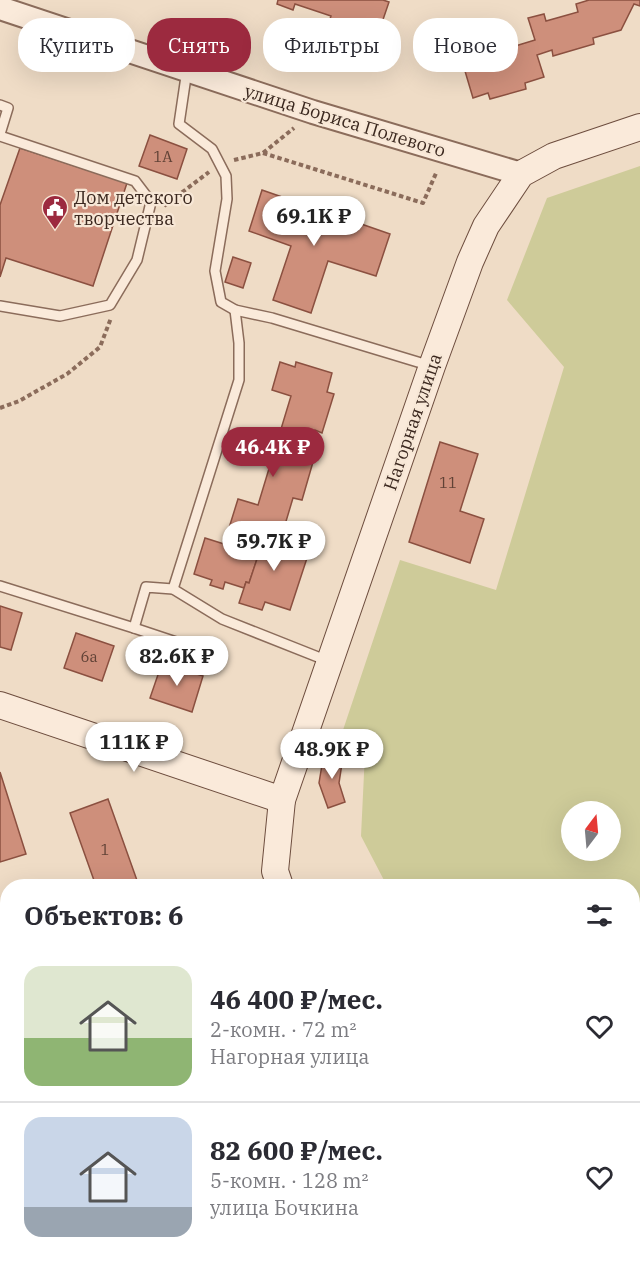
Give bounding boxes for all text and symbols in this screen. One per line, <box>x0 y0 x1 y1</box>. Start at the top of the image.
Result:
chip: Купить <box>18 18 135 72</box>
chip: Снять <box>147 18 251 72</box>
chip: Фильтры <box>263 18 401 72</box>
chip: Новое <box>413 18 518 72</box>
street label: улица Бориса Полевого <box>242 79 448 162</box>
house number: 1А <box>153 147 173 166</box>
place label: Дом детского творчества <box>74 186 193 230</box>
public building icon: Дом детского творчества <box>40 193 70 231</box>
pin: 69.1K ₽ <box>259 196 369 247</box>
text: 69.1K ₽ <box>276 202 352 229</box>
street label: Нагорная улица <box>378 350 447 493</box>
pin: 46.4K ₽ <box>218 427 328 478</box>
text: 46.4K ₽ <box>235 433 311 460</box>
house number: 11 <box>439 473 457 492</box>
pin: 59.7K ₽ <box>219 521 329 572</box>
text: 59.7K ₽ <box>236 527 312 554</box>
pin: 82.6K ₽ <box>122 636 232 687</box>
text: 82.6K ₽ <box>139 642 215 669</box>
house number: 6а <box>80 647 98 666</box>
pin: 111K ₽ <box>85 722 183 773</box>
text: 111K ₽ <box>99 728 169 755</box>
pin: 48.9K ₽ <box>277 729 387 780</box>
text: 48.9K ₽ <box>294 735 370 762</box>
north arrow <box>561 801 621 861</box>
map controls <box>561 801 621 861</box>
house number: 1 <box>100 840 110 859</box>
text: Объектов: 6 <box>24 898 184 932</box>
icon: filters <box>583 899 616 932</box>
text: 46 400 ₽/мес. <box>210 982 383 1016</box>
icon: home <box>72 990 144 1062</box>
icon: heart <box>583 1010 616 1043</box>
text: 2-комн. · 72 m² <box>210 1016 357 1043</box>
text: Нагорная улица <box>210 1043 370 1070</box>
text: 82 600 ₽/мес. <box>210 1133 383 1167</box>
icon: home <box>72 1141 144 1213</box>
icon: heart <box>583 1161 616 1194</box>
text: 5-комн. · 128 m² <box>210 1167 369 1194</box>
text: улица Бочкина <box>210 1194 359 1221</box>

